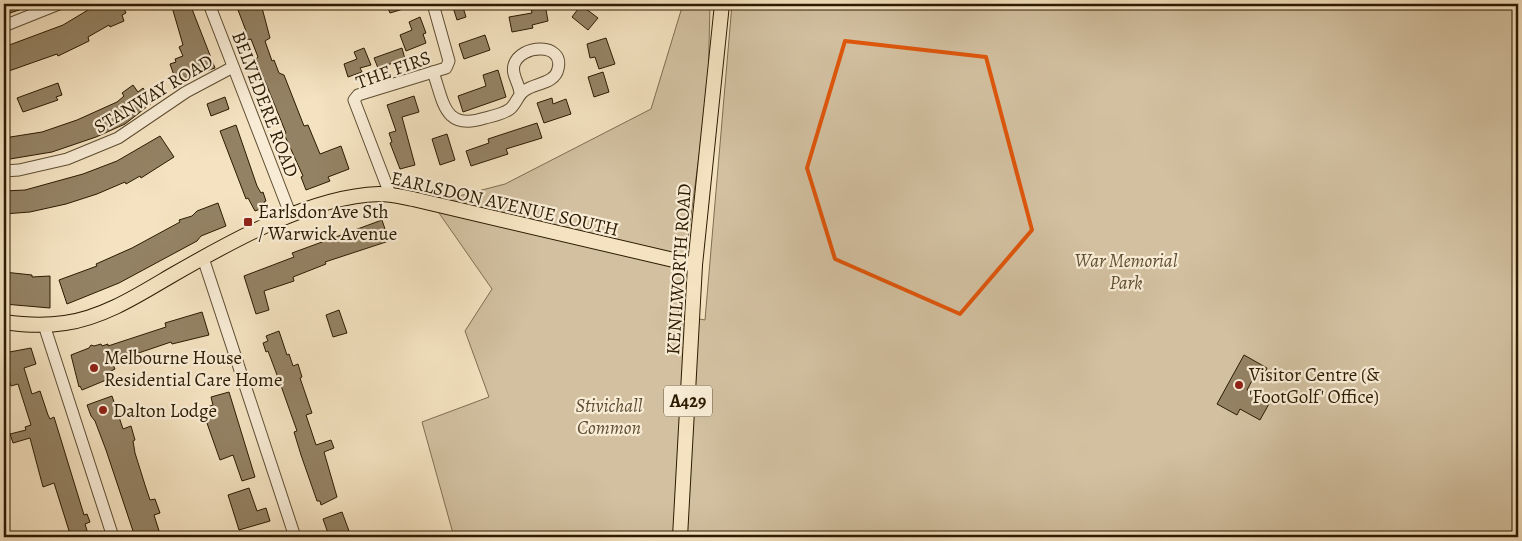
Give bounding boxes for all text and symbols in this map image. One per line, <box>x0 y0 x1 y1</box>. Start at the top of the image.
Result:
street label: BELVEDERE ROAD <box>225 28 305 181</box>
street label: THE FIRS <box>352 44 434 95</box>
street label: STANWAY ROAD <box>89 48 218 140</box>
street label: EARLSDON AVENUE SOUTH <box>388 165 621 243</box>
street label: KENILWORTH ROAD <box>660 182 698 356</box>
place label: Earlsdon Ave Sth / Warwick Avenue <box>258 199 397 247</box>
marker: Earlsdon Ave Sth / Warwick Avenue <box>242 216 254 228</box>
park label: War Memorial Park <box>1075 248 1178 296</box>
place label: Melbourne House Residential Care Home <box>104 345 282 393</box>
marker: Melbourne House Residential Care Home <box>88 362 100 374</box>
place label: Visitor Centre (& 'FootGolf' Office) <box>1248 362 1380 410</box>
marker: Visitor Centre (& 'FootGolf' Office) <box>1233 379 1245 391</box>
road number: A429 <box>664 386 712 416</box>
park label: Stivichall Common <box>575 393 643 441</box>
place label: Dalton Lodge <box>113 398 217 424</box>
marker: Dalton Lodge <box>97 404 109 416</box>

